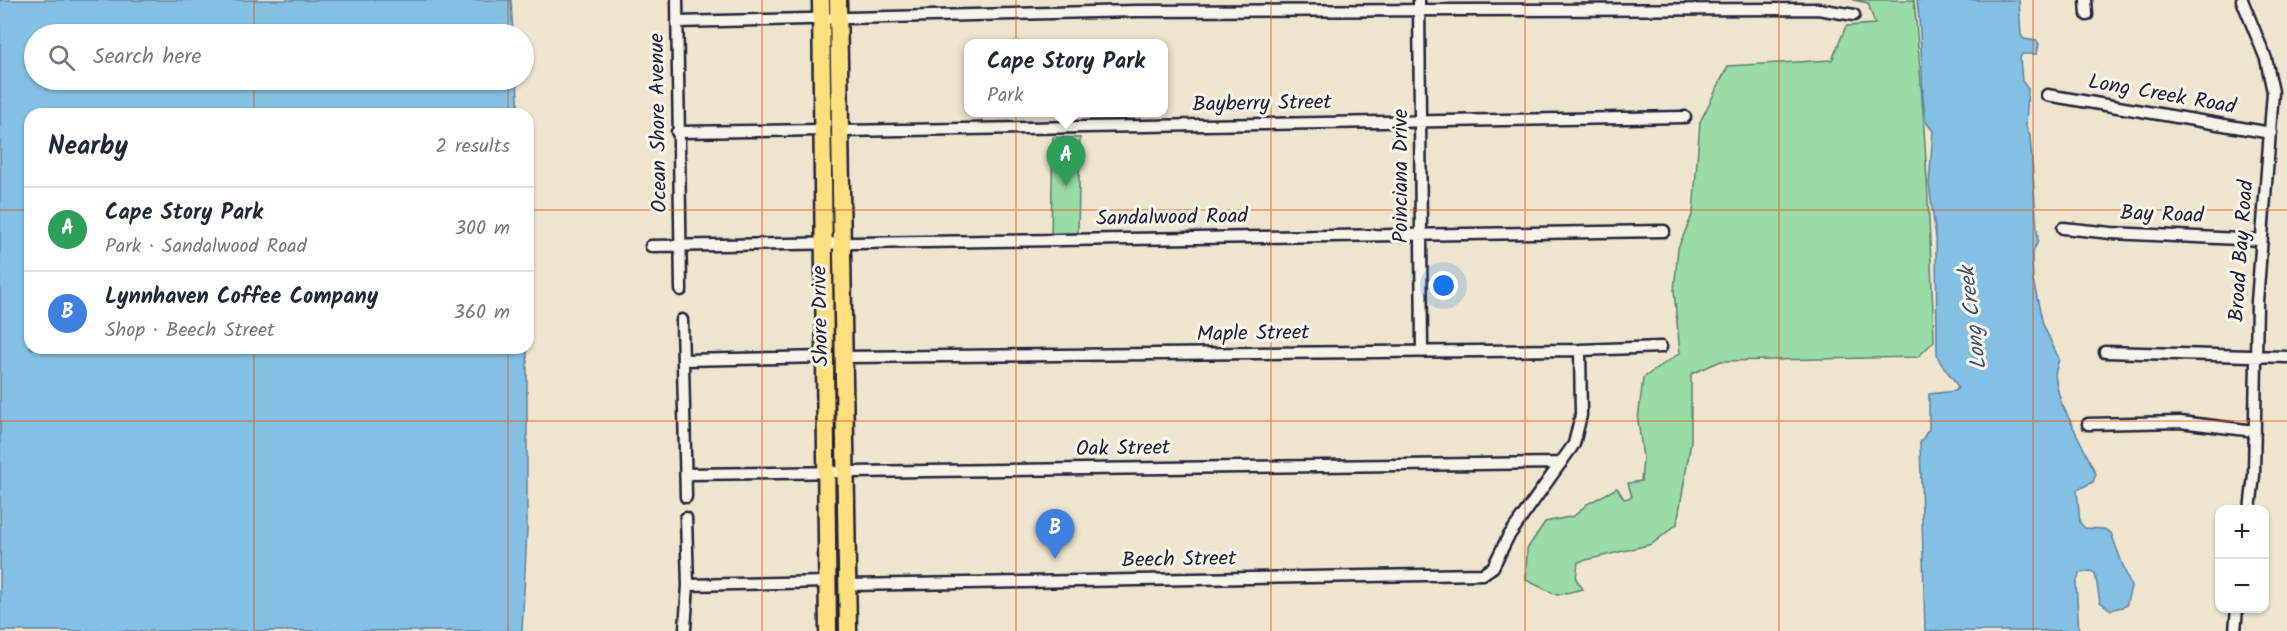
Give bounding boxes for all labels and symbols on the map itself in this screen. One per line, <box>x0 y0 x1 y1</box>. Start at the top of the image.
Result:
street label: Ocean Shore Avenue <box>641 32 677 213</box>
street label: Long Creek Road <box>2086 66 2239 124</box>
street label: Bayberry Street <box>1192 86 1333 122</box>
street label: Poinciana Drive <box>1385 108 1418 243</box>
pin: A <box>1046 136 1086 186</box>
street label: Broad Bay Road <box>2221 178 2263 323</box>
street label: Bay Road <box>2120 197 2205 233</box>
street label: Sandalwood Road <box>1096 200 1249 236</box>
water label: Long Creek <box>1950 261 1998 372</box>
street label: Shore Drive <box>804 265 838 367</box>
your location <box>1429 271 1458 300</box>
street label: Maple Street <box>1196 317 1311 351</box>
street label: Oak Street <box>1076 432 1171 466</box>
pin: B <box>1036 510 1074 559</box>
street label: Beech Street <box>1121 542 1237 577</box>

